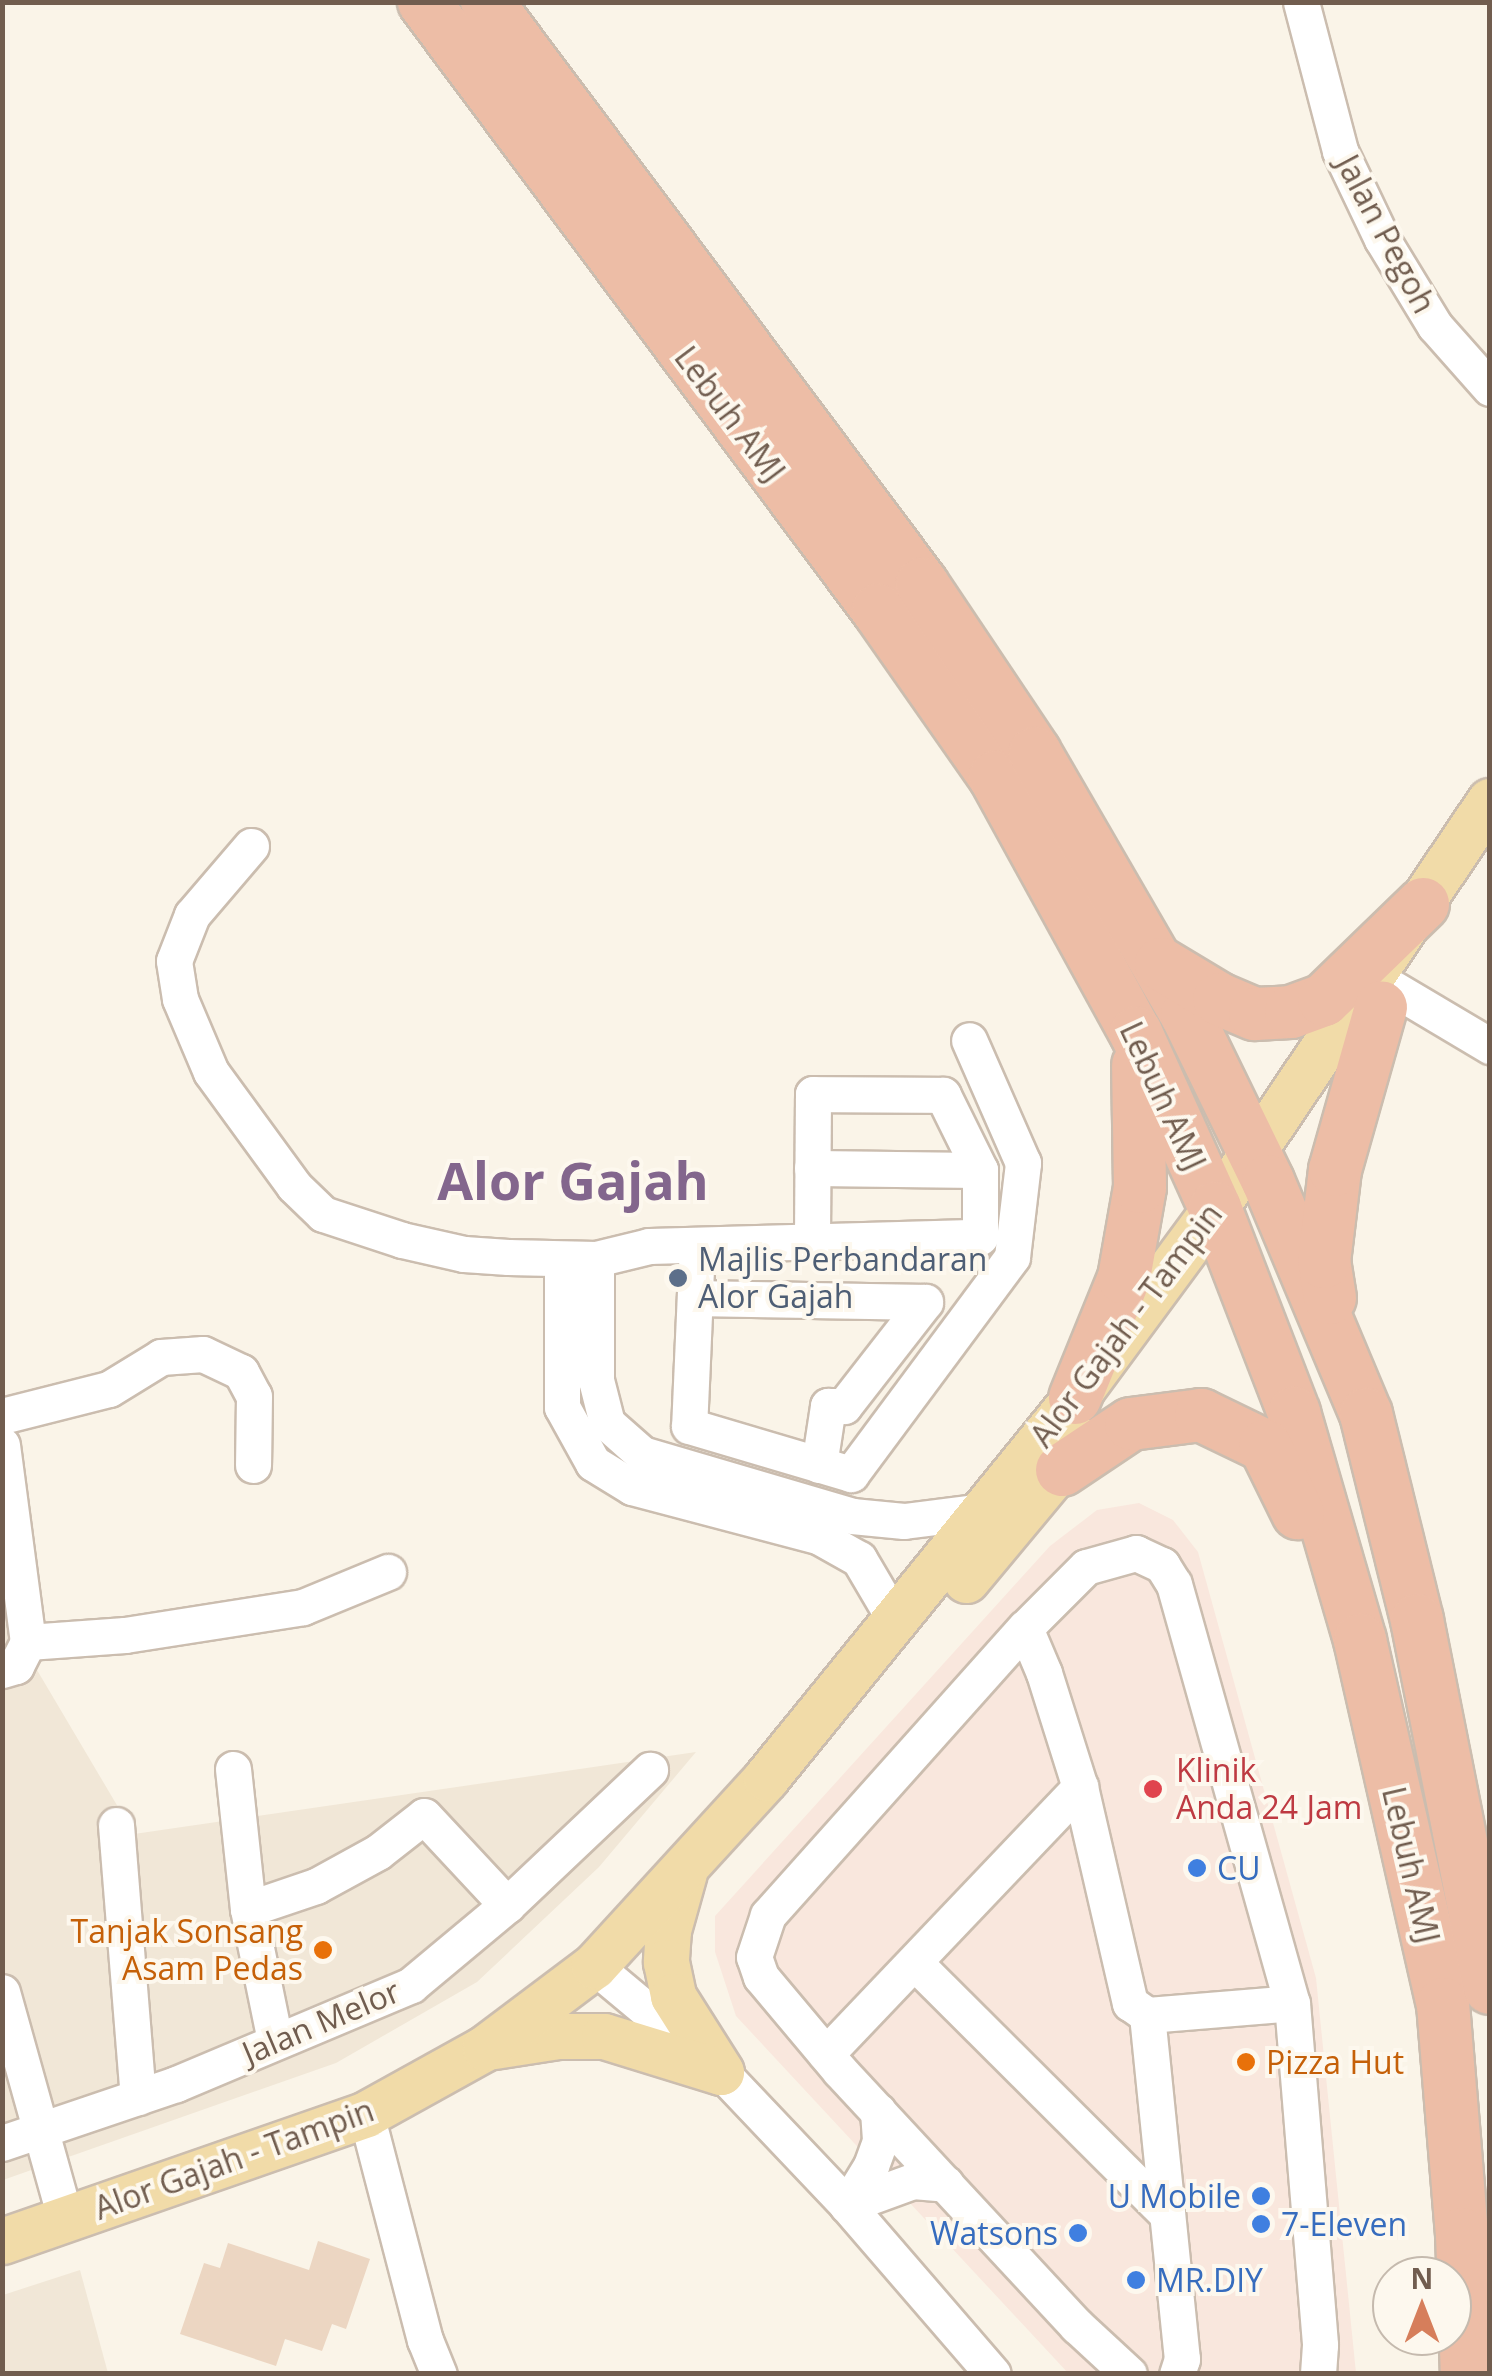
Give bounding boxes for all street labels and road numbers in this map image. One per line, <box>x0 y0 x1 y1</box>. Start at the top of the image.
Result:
street label: Jalan Pegoh <box>1328 148 1444 320</box>
street label: Lebuh AMJ <box>667 339 793 489</box>
street label: Lebuh AMJ <box>1112 1016 1214 1176</box>
street label: Alor Gajah - Tampin <box>1022 1196 1230 1454</box>
street label: Lebuh AMJ <box>1374 1783 1448 1947</box>
street label: Jalan Melor <box>236 1972 406 2072</box>
street label: Alor Gajah - Tampin <box>89 2091 379 2227</box>

